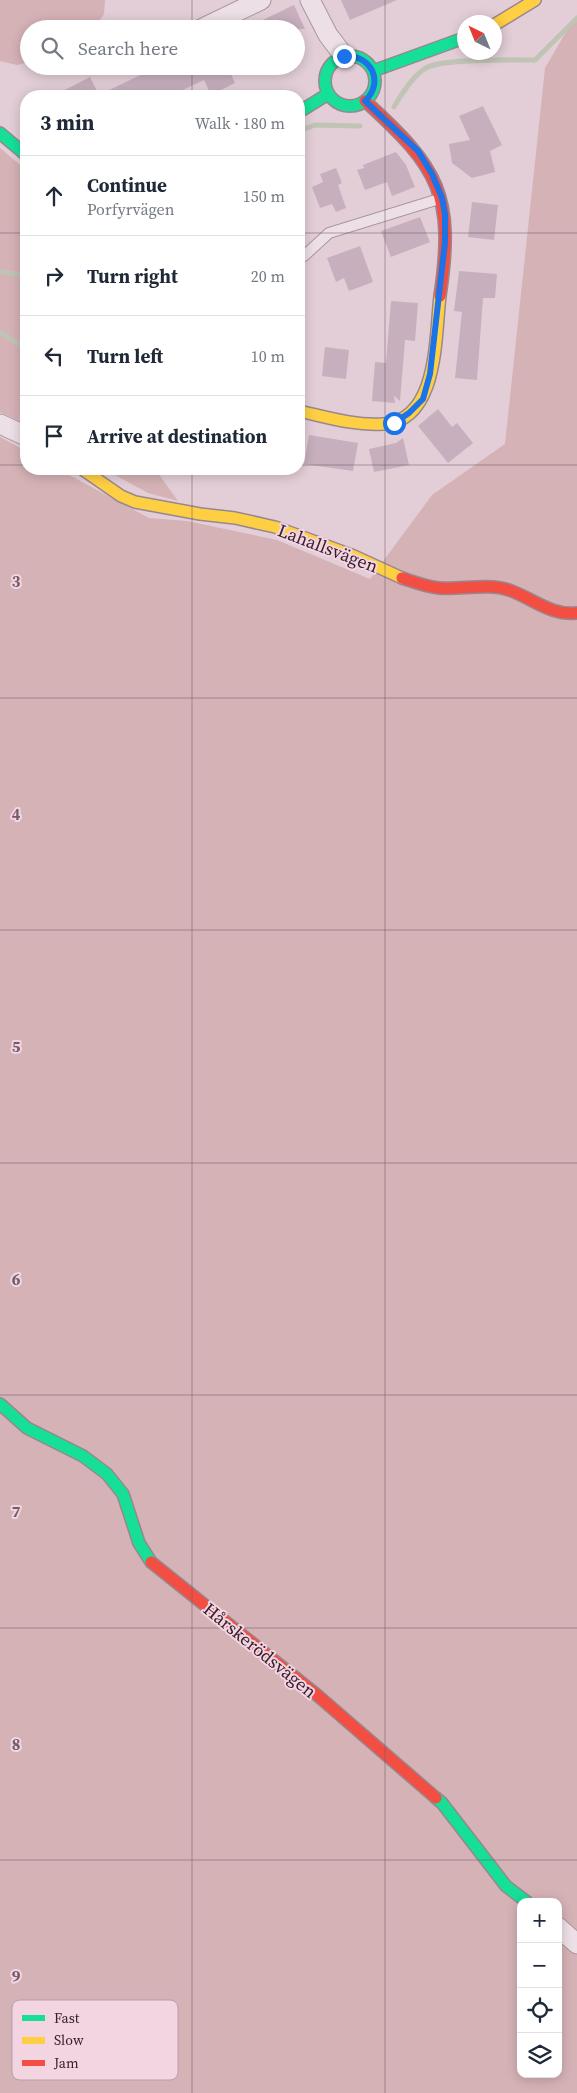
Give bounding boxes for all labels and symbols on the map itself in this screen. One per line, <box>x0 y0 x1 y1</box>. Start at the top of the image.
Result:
north arrow <box>457 15 502 60</box>
route end <box>333 45 356 68</box>
route start <box>383 412 406 435</box>
street label: Lahallsvägen <box>274 517 382 579</box>
text: 3 <box>12 570 21 592</box>
text: 4 <box>12 803 21 825</box>
text: 5 <box>12 1035 21 1057</box>
text: 6 <box>12 1268 21 1290</box>
text: 7 <box>12 1500 21 1522</box>
street label: Hårskerödsvägen <box>198 1597 322 1704</box>
text: 8 <box>12 1733 20 1755</box>
text: 9 <box>12 1965 21 1987</box>
legend <box>12 2000 178 2080</box>
text: Fast <box>54 2008 80 2028</box>
text: Slow <box>54 2030 84 2050</box>
text: Jam <box>53 2053 79 2073</box>

